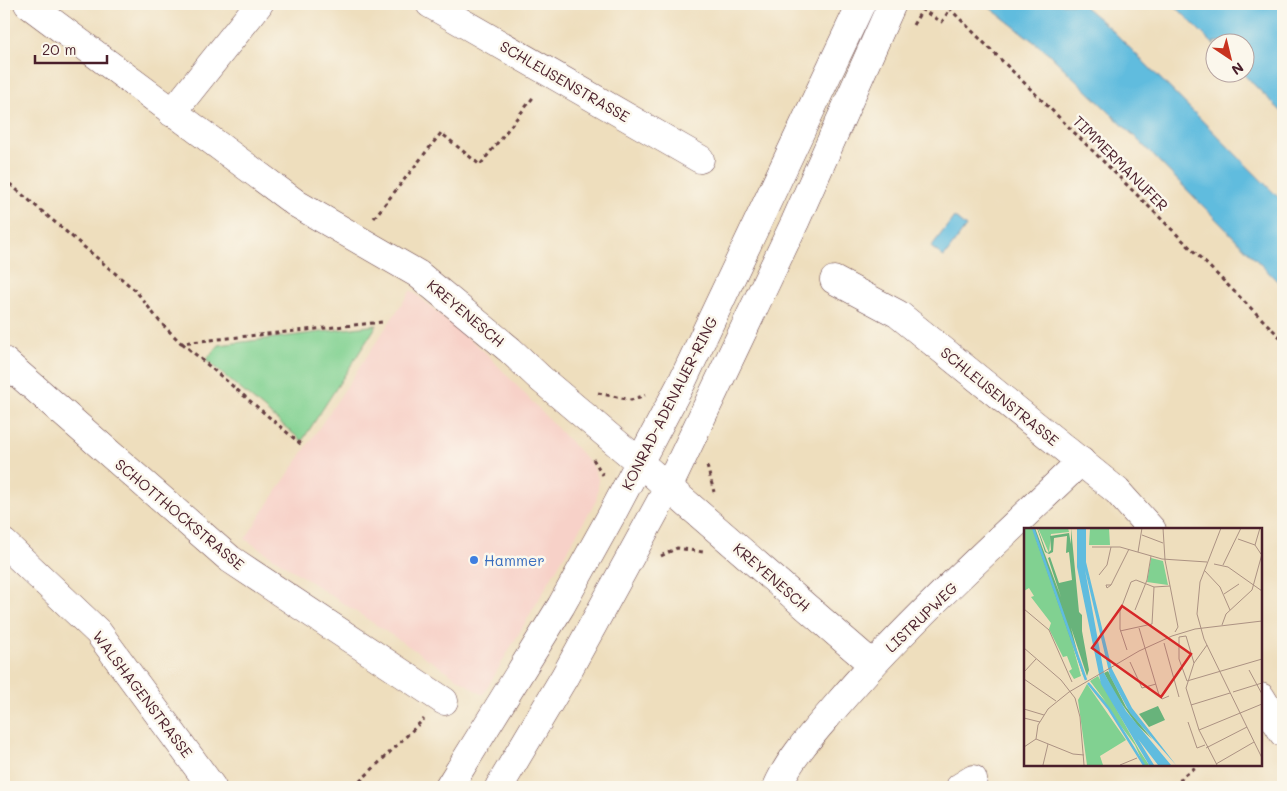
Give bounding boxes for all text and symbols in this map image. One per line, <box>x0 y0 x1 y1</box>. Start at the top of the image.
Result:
scale bar <box>35 32 108 64</box>
north arrow <box>1204 32 1254 82</box>
street label: SCHLEUSENSTRASSE <box>496 36 634 127</box>
text: 20 m <box>42 39 76 59</box>
text: N <box>1228 58 1248 80</box>
street label: TIMMERMANUFER <box>1069 111 1173 215</box>
street label: KREYENESCH <box>423 275 509 351</box>
street label: KONRAD-ADENAUER-RING <box>616 313 722 493</box>
street label: SCHLEUSENSTRASSE <box>937 342 1064 450</box>
street label: SCHOTTHOCKSTRASSE <box>111 454 249 574</box>
inset map <box>1024 528 1262 766</box>
street label: KREYENESCH <box>729 538 815 616</box>
place label: Hammer <box>484 550 545 570</box>
marker: Hammer <box>468 554 480 566</box>
street label: LISTRUPWEG <box>881 578 961 656</box>
street label: WALSHAGENSTRASSE <box>89 626 198 762</box>

